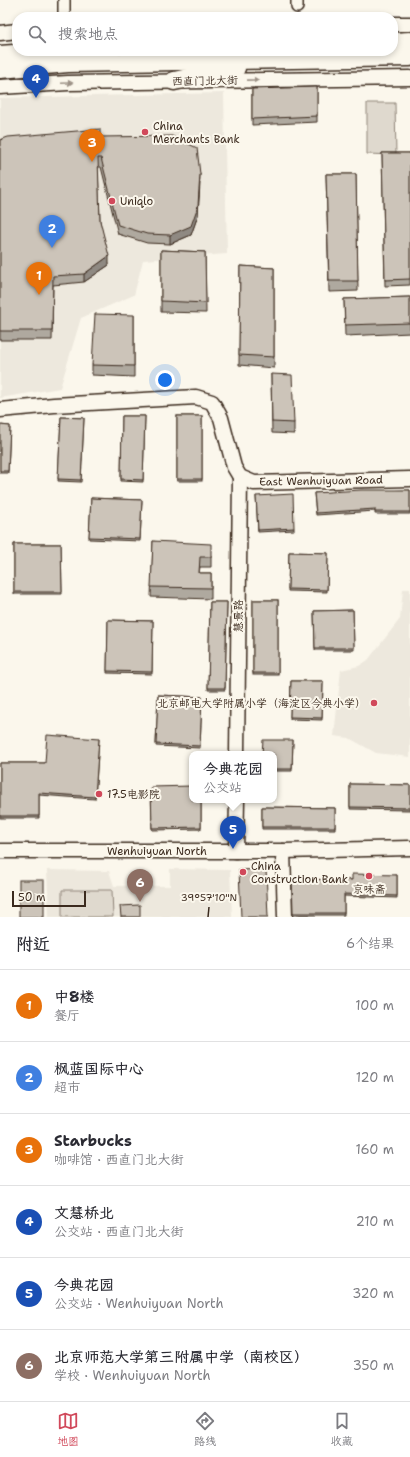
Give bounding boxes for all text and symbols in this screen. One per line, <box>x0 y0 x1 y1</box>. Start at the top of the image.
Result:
search box <box>12 12 398 56</box>
icon: search <box>26 23 48 45</box>
text: 搜索地点 <box>58 24 118 44</box>
pin: 4 <box>23 65 49 98</box>
street label: 西直门北大街 <box>172 73 239 89</box>
one-way arrow <box>247 77 260 83</box>
one-way arrow <box>61 80 74 86</box>
place label: China Merchants Bank <box>153 119 240 147</box>
marker: China Merchants Bank <box>140 127 150 137</box>
pin: 3 <box>79 129 105 162</box>
place label: Uniqlo <box>120 194 153 209</box>
marker: Uniqlo <box>107 196 117 206</box>
pin: 2 <box>39 215 65 248</box>
pin: 1 <box>26 262 52 295</box>
your location <box>155 370 175 390</box>
street label: East Wenhuiyuan Road <box>259 472 383 490</box>
street label: 慧景路 <box>231 600 246 633</box>
place label: 北京邮电大学附属小学（海淀区今典小学） <box>157 696 366 711</box>
marker: 北京邮电大学附属小学（海淀区今典小学） <box>369 698 379 708</box>
popup <box>189 751 277 803</box>
text: 今典花园 <box>203 759 263 779</box>
text: 公交站 <box>203 779 242 796</box>
place label: 17.5电影院 <box>107 787 160 802</box>
marker: 17.5电影院 <box>94 789 104 799</box>
pin: 5 <box>220 816 246 849</box>
street label: Wenhuiyuan North <box>107 844 207 859</box>
place label: China Construction Bank <box>251 859 348 887</box>
marker: China Construction Bank <box>238 867 248 877</box>
pin: 6 <box>127 869 153 902</box>
marker: 京味斋 <box>364 871 374 881</box>
place label: 京味斋 <box>353 882 386 897</box>
scale bar <box>12 889 86 908</box>
text: 50 m <box>18 890 46 905</box>
text: 39°57'10"N <box>181 891 237 904</box>
text: 附近 <box>16 933 50 955</box>
text: 6个结果 <box>346 935 394 952</box>
text: 中8楼 <box>54 987 95 1007</box>
text: 1 <box>26 997 32 1014</box>
text: 100 m <box>355 997 394 1014</box>
text: 餐厅 <box>54 1007 80 1024</box>
text: 枫蓝国际中心 <box>54 1059 144 1079</box>
text: 2 <box>24 1069 34 1086</box>
text: 120 m <box>356 1069 394 1086</box>
text: 超市 <box>54 1079 80 1096</box>
text: Starbucks <box>54 1131 132 1151</box>
text: 3 <box>24 1141 34 1158</box>
text: 160 m <box>356 1141 394 1158</box>
text: 咖啡馆 · 西直门北大街 <box>54 1151 184 1168</box>
text: 文慧桥北 <box>54 1203 114 1223</box>
text: 4 <box>24 1213 34 1230</box>
text: 210 m <box>356 1213 394 1230</box>
text: 公交站 · 西直门北大街 <box>54 1223 184 1240</box>
text: 今典花园 <box>54 1275 114 1295</box>
text: 5 <box>25 1285 33 1302</box>
text: 320 m <box>352 1285 394 1302</box>
text: 公交站 · Wenhuiyuan North <box>54 1295 224 1312</box>
text: 北京师范大学第三附属中学（南校区） <box>54 1347 309 1367</box>
text: 6 <box>24 1357 34 1374</box>
text: 350 m <box>353 1357 394 1374</box>
text: 学校 · Wenhuiyuan North <box>54 1367 211 1384</box>
tab: 地图 <box>57 1410 79 1449</box>
tab: 路线 <box>194 1410 216 1449</box>
tab: 收藏 <box>331 1410 353 1449</box>

